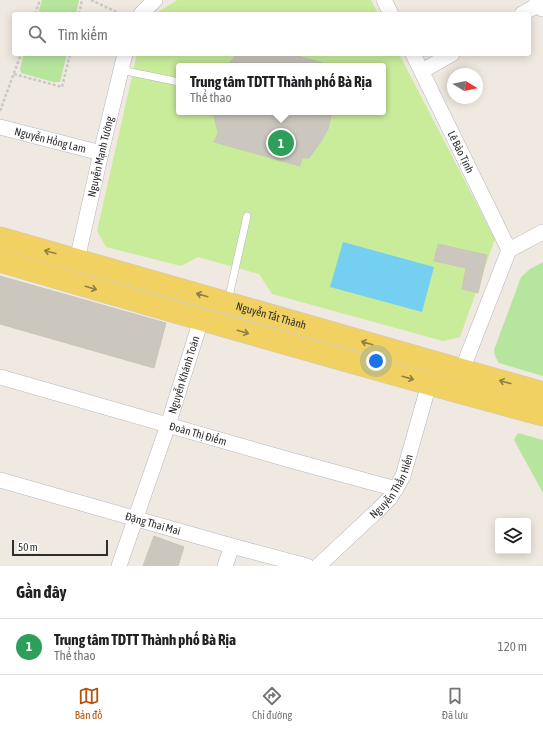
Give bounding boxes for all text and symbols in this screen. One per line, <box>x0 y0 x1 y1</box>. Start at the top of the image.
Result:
search box <box>12 12 531 56</box>
icon: search <box>26 23 48 45</box>
text: Tìm kiếm <box>58 26 108 43</box>
popup <box>176 63 386 115</box>
north arrow <box>447 68 483 104</box>
text: Trung tâm TDTT Thành phố Bà Rịa <box>190 73 372 90</box>
text: Thể thao <box>190 90 232 105</box>
street label: Nguyễn Mạnh Tường <box>85 115 116 198</box>
street label: Nguyễn Hồng Lam <box>13 125 87 155</box>
pin: 1 <box>268 128 294 158</box>
street label: Lê Bảo Tịnh <box>446 129 476 175</box>
one-way arrow <box>43 248 56 255</box>
one-way arrow <box>84 285 97 292</box>
one-way arrow <box>195 291 208 298</box>
street label: Nguyễn Tất Thành <box>235 300 308 331</box>
one-way arrow <box>236 329 249 336</box>
street label: Nguyễn Khánh Toàn <box>166 334 202 415</box>
one-way arrow <box>361 339 374 346</box>
your location <box>366 351 386 371</box>
one-way arrow <box>402 375 415 383</box>
one-way arrow <box>499 378 512 385</box>
street label: Đoàn Thị Điểm <box>168 420 228 448</box>
street label: Nguyễn Thần Hiến <box>367 453 415 521</box>
street label: Đặng Thai Mai <box>124 510 182 537</box>
map controls <box>495 518 531 554</box>
button: layers <box>495 518 531 554</box>
scale bar <box>12 538 108 557</box>
text: 50 m <box>18 541 38 553</box>
text: Gần đây <box>16 582 67 602</box>
text: Trung tâm TDTT Thành phố Bà Rịa <box>54 631 236 648</box>
text: 1 <box>26 639 32 654</box>
text: 120 m <box>498 639 527 654</box>
text: Thể thao <box>54 648 96 663</box>
tab: Bản đồ <box>75 685 102 721</box>
tab: Chỉ đường <box>252 685 292 721</box>
tab: Đã lưu <box>442 685 468 721</box>

